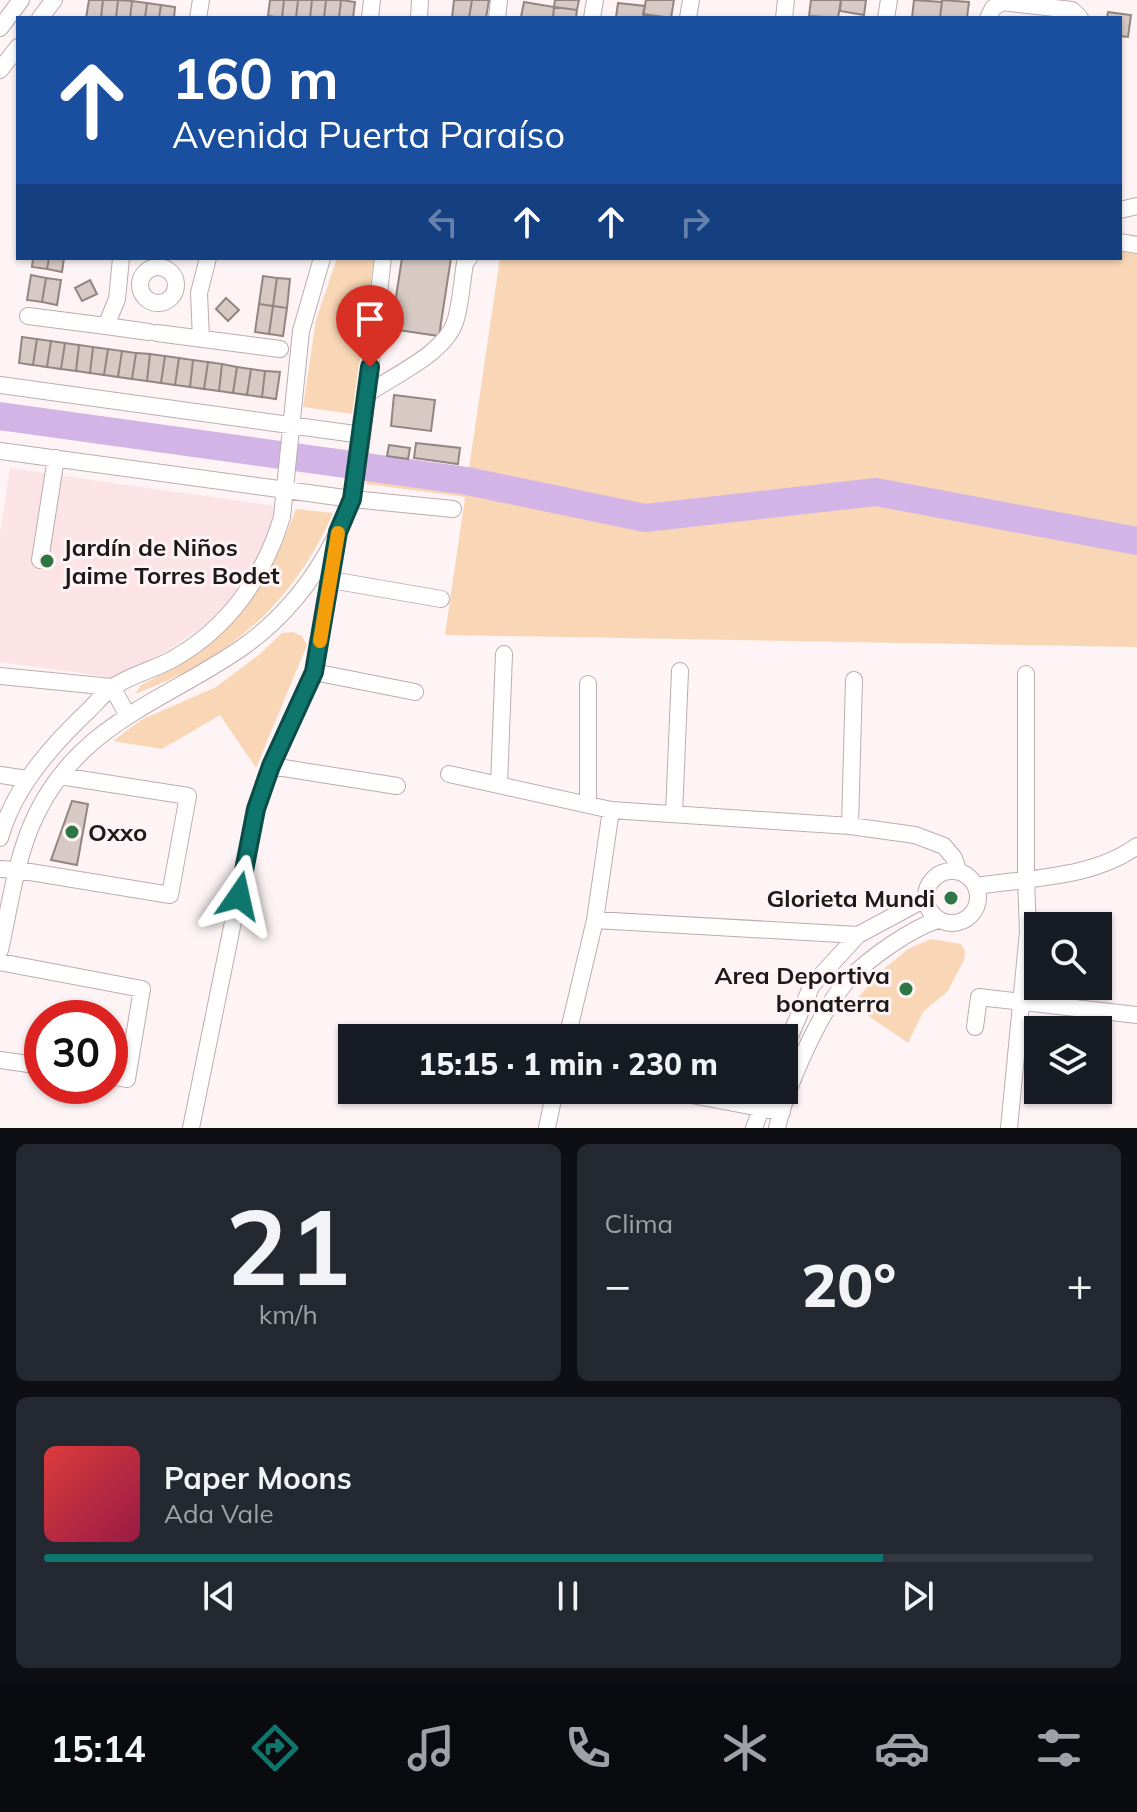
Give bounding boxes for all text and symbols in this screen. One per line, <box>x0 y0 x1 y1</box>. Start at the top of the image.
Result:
text: 160 m <box>172 43 339 113</box>
icon: ahead <box>40 48 144 152</box>
text: Avenida Puerta Paraíso <box>172 112 565 157</box>
icon: left <box>421 200 465 244</box>
icon: ahead <box>505 200 549 244</box>
icon: ahead <box>589 200 633 244</box>
icon: right <box>673 200 717 244</box>
pin <box>336 285 404 367</box>
icon: arrive <box>348 297 392 341</box>
place label: Jardín de Niños Jaime Torres Bodet <box>63 532 280 590</box>
marker: Jardín de Niños Jaime Torres Bodet <box>38 552 56 570</box>
place label: Oxxo <box>88 817 147 847</box>
marker: Oxxo <box>63 823 81 841</box>
position arrow <box>197 854 281 938</box>
place label: Glorieta Mundi <box>767 883 935 913</box>
marker: Glorieta Mundi <box>942 889 960 907</box>
map controls <box>1024 912 1112 1104</box>
button: search <box>1024 912 1112 1000</box>
place label: Area Deportiva bonaterra <box>714 960 890 1018</box>
marker: Area Deportiva bonaterra <box>897 980 915 998</box>
speed limit sign: 30 <box>24 1000 128 1104</box>
button: layers <box>1024 1016 1112 1104</box>
text: 15:15 · 1 min · 230 m <box>418 1045 718 1083</box>
text: 21 <box>226 1180 351 1311</box>
text: Clima <box>605 1207 673 1240</box>
text: 20° <box>801 1247 896 1322</box>
text: − <box>605 1257 631 1312</box>
text: + <box>1067 1257 1093 1312</box>
text: km/h <box>259 1298 318 1331</box>
text: Paper Moons <box>164 1459 352 1497</box>
text: Ada Vale <box>164 1497 274 1530</box>
icon: previous <box>197 1574 241 1618</box>
icon: pause <box>546 1574 590 1618</box>
icon: next <box>896 1574 940 1618</box>
icon: directions <box>247 1720 303 1776</box>
icon: music <box>403 1720 459 1776</box>
icon: phone <box>560 1720 616 1776</box>
icon: climate <box>717 1720 773 1776</box>
icon: car <box>874 1720 930 1776</box>
icon: filters <box>1031 1720 1087 1776</box>
text: 15:14 <box>50 1726 146 1771</box>

